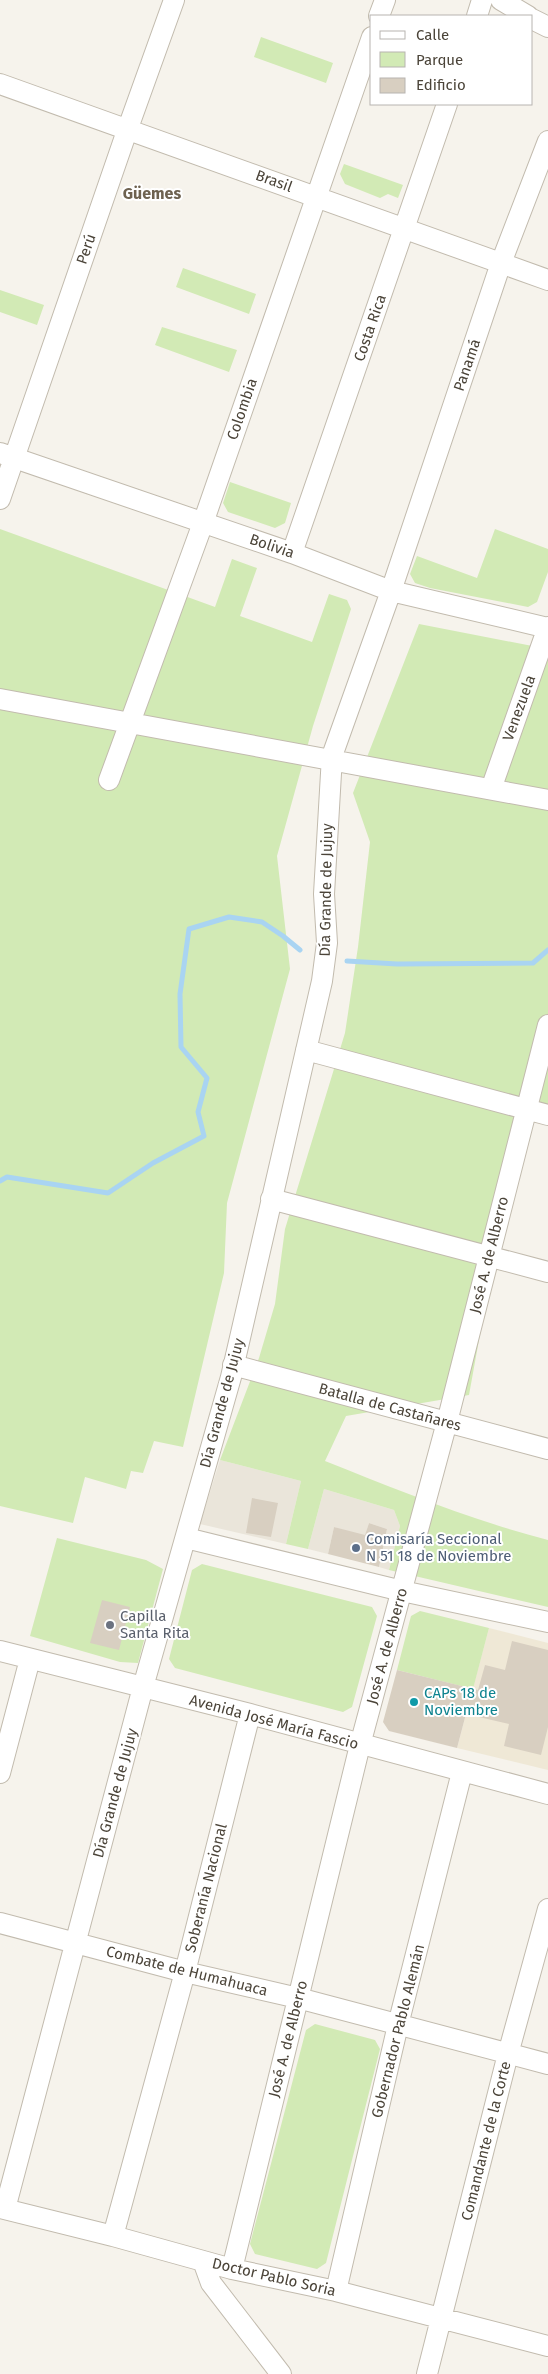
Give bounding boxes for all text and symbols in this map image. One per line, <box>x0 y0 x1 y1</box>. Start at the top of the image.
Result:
legend <box>370 15 533 105</box>
text: Calle <box>416 26 449 44</box>
text: Parque <box>416 51 463 69</box>
text: Edificio <box>416 76 466 94</box>
street label: Brasil <box>253 166 296 196</box>
district label: Güemes <box>123 184 181 203</box>
street label: Perú <box>72 231 100 267</box>
street label: Costa Rica <box>350 292 390 364</box>
street label: Panamá <box>450 337 484 393</box>
street label: Colombia <box>223 376 261 442</box>
street label: Bolivia <box>247 530 297 562</box>
street label: Venezuela <box>499 673 539 743</box>
street label: Día Grande de Jujuy <box>316 822 336 957</box>
street label: José A. de Alberro <box>466 1195 512 1315</box>
street label: Día Grande de Jujuy <box>196 1336 248 1470</box>
street label: Batalla de Castañares <box>317 1379 463 1435</box>
place label: Comisaría Seccional N 51 18 de Noviembre <box>366 1530 511 1565</box>
marker: Comisaría Seccional N 51 18 de Noviembre <box>350 1542 362 1554</box>
street label: José A. de Alberro <box>363 1586 411 1706</box>
place label: Capilla Santa Rita <box>120 1607 189 1642</box>
marker: Capilla Santa Rita <box>104 1619 116 1631</box>
place label: CAPs 18 de Noviembre <box>424 1684 498 1719</box>
street label: Avenida José María Fascio <box>187 1691 361 1753</box>
marker: CAPs 18 de Noviembre <box>408 1696 420 1708</box>
street label: Día Grande de Jujuy <box>89 1726 141 1860</box>
street label: Soberanía Nacional <box>181 1821 231 1954</box>
street label: Combate de Humahuaca <box>104 1942 270 2000</box>
street label: Gobernador Pablo Alemán <box>368 1942 428 2120</box>
street label: José A. de Alberro <box>265 1979 311 2099</box>
street label: Comandante de la Corte <box>457 2059 515 2223</box>
street label: Doctor Pablo Soria <box>210 2254 338 2300</box>

